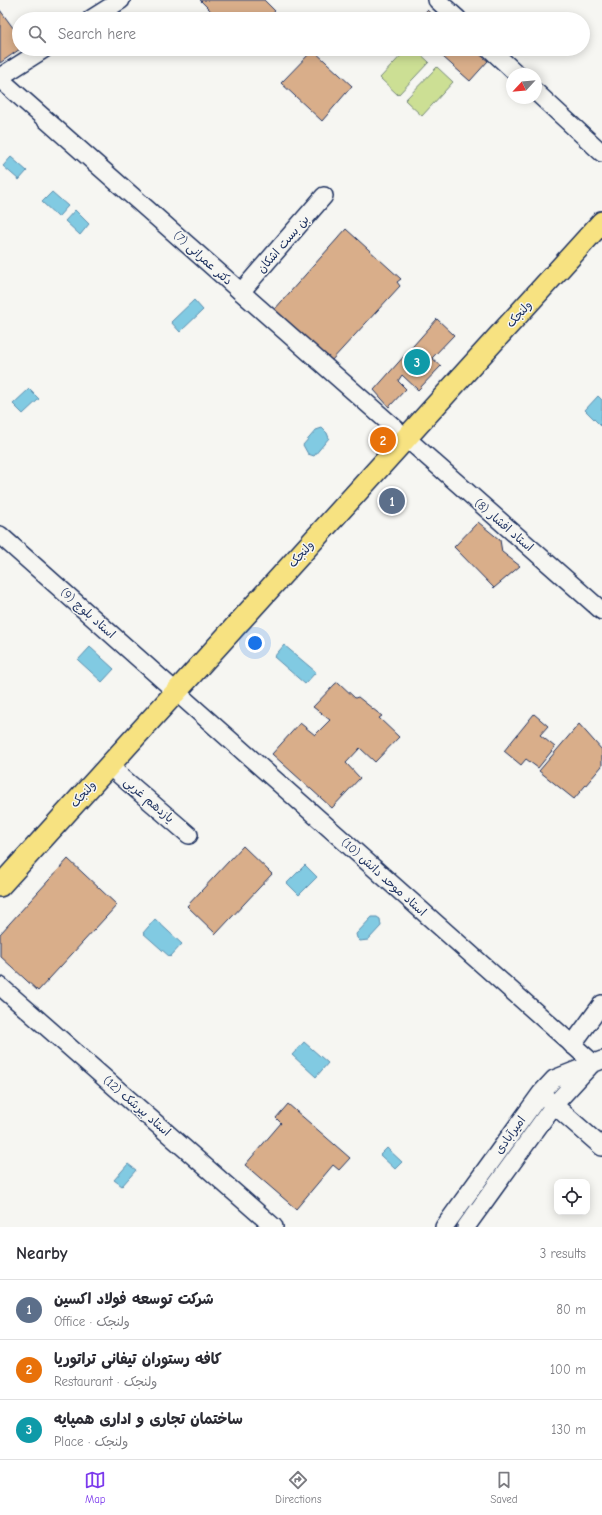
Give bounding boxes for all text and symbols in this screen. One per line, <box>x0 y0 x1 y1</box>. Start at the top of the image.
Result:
search box <box>12 12 590 56</box>
icon: search <box>26 23 48 45</box>
text: Search here <box>58 25 136 43</box>
north arrow <box>506 68 542 104</box>
street label: بن بست اشکان <box>254 212 313 276</box>
street label: دکتر عمرانی (7) <box>170 228 235 289</box>
street label: ولنجک <box>503 298 535 331</box>
pin: 3 <box>404 347 430 377</box>
pin: 2 <box>370 425 396 455</box>
pin: 1 <box>379 486 405 516</box>
street label: استاد افشار (8) <box>472 496 536 554</box>
street label: ولنجک <box>285 538 317 571</box>
street label: استاد بلوچ (9) <box>56 585 118 643</box>
your location <box>245 633 265 653</box>
street label: یازدهم غربی <box>120 775 177 827</box>
street label: ولنجک <box>67 778 99 811</box>
street label: استاد موحد دانش (10) <box>339 835 429 919</box>
street label: استاد بیرشک (12) <box>100 1073 173 1140</box>
street label: امیرآبادی <box>492 1113 529 1157</box>
map controls <box>554 1179 590 1215</box>
button: locate <box>554 1179 590 1215</box>
text: Nearby <box>16 1244 67 1263</box>
text: 3 results <box>540 1246 586 1261</box>
text: شرکت توسعه فولاد اکسین <box>54 1290 214 1308</box>
text: 1 <box>26 1302 32 1317</box>
text: 80 m <box>556 1302 586 1317</box>
text: Office · ولنجک <box>54 1314 130 1329</box>
text: کافه رستوران تیفانی تراتوریا <box>54 1350 222 1368</box>
text: 2 <box>26 1362 32 1377</box>
text: 100 m <box>550 1362 586 1377</box>
text: Restaurant · ولنجک <box>54 1374 157 1389</box>
text: ساختمان تجاری و اداری همپایه <box>54 1410 243 1428</box>
text: 3 <box>26 1422 32 1437</box>
text: 130 m <box>551 1422 586 1437</box>
text: Place · ولنجک <box>54 1434 128 1449</box>
tab: Map <box>84 1469 106 1506</box>
tab: Directions <box>275 1469 322 1506</box>
tab: Saved <box>490 1469 518 1506</box>

